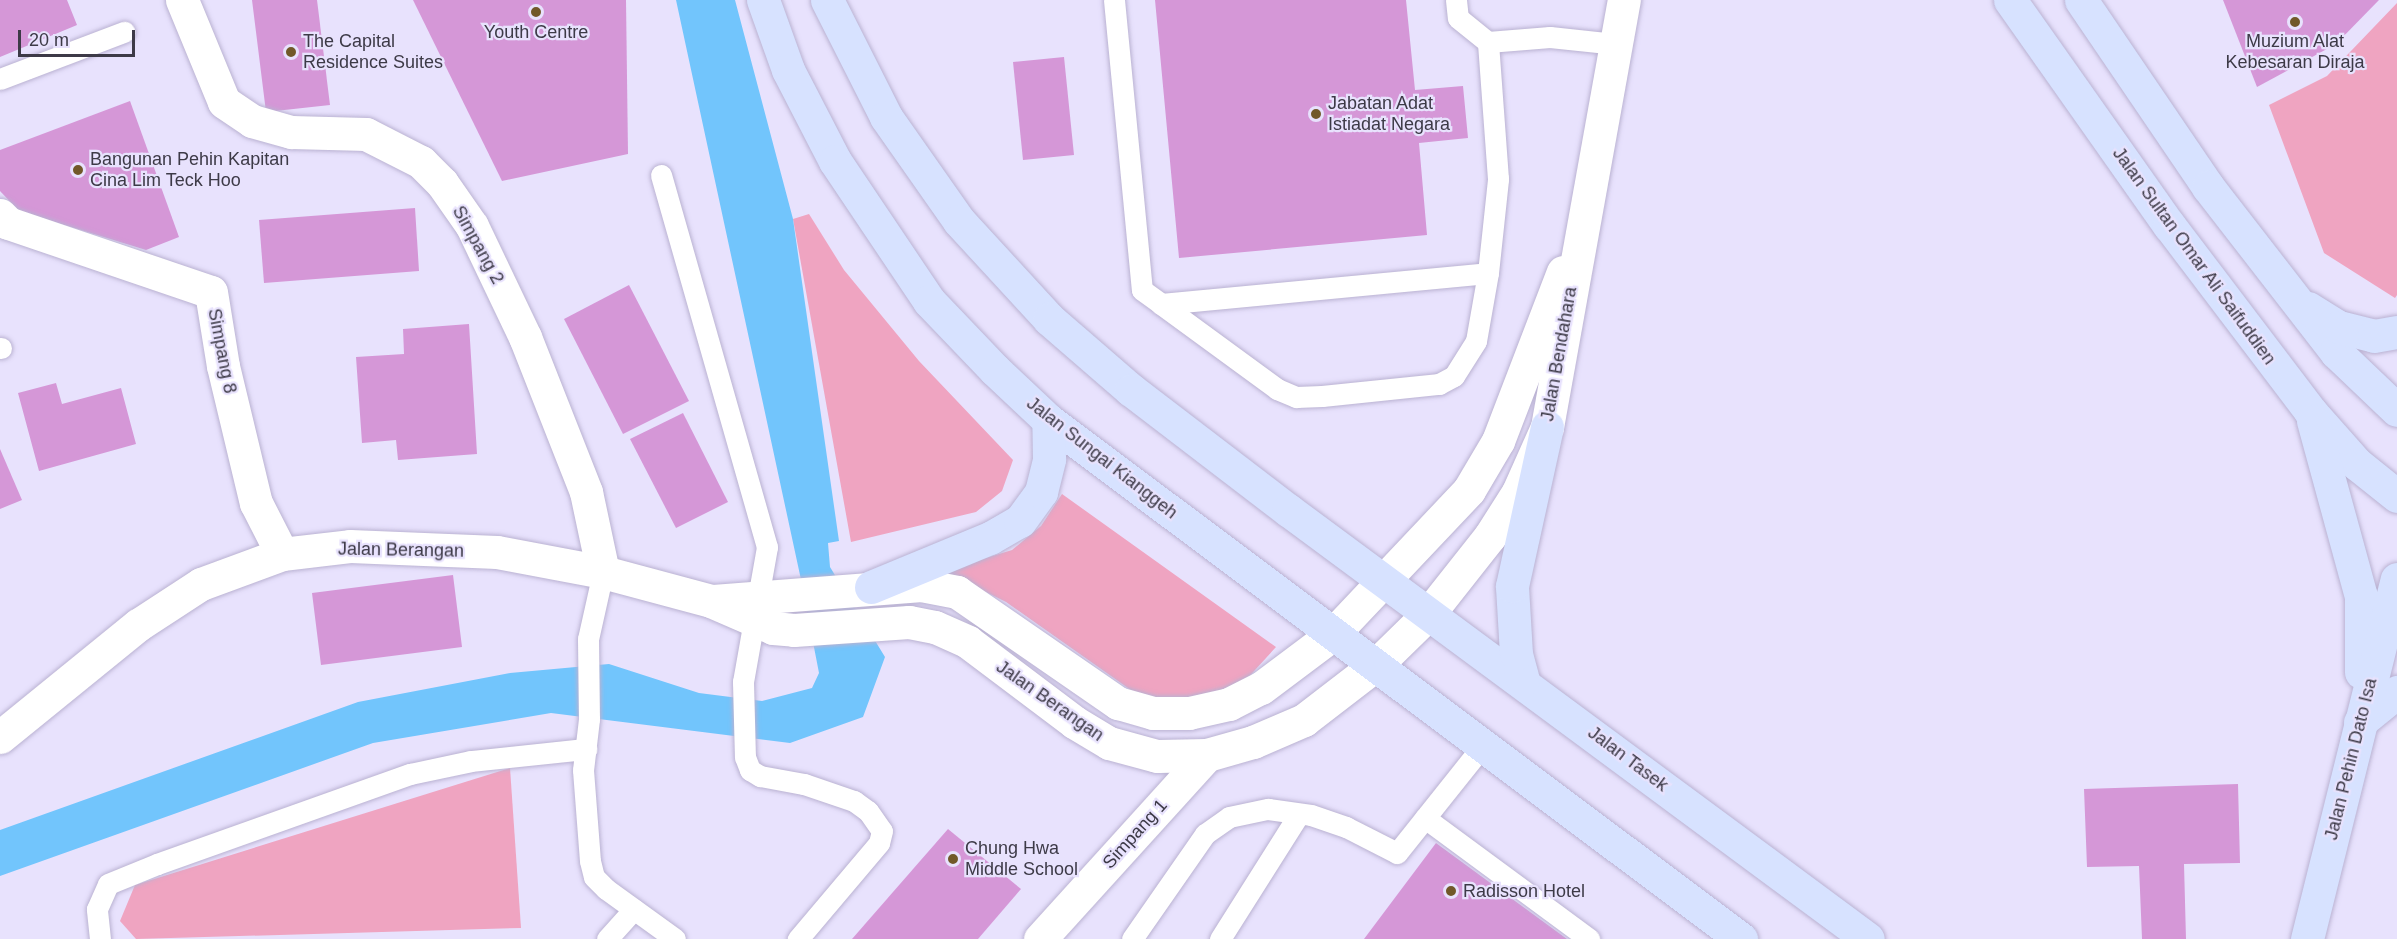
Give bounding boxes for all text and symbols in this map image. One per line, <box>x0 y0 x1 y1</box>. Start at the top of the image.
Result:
marker: Youth Centre <box>529 5 543 19</box>
marker: Muzium Alat Kebesaran Diraja <box>2288 15 2302 29</box>
scale bar <box>21 18 138 56</box>
place label: Youth Centre <box>484 21 588 43</box>
text: 20 m <box>29 30 69 50</box>
place label: The Capital Residence Suites <box>303 31 443 74</box>
place label: Muzium Alat Kebesaran Diraja <box>2225 31 2365 74</box>
marker: The Capital Residence Suites <box>284 45 298 59</box>
place label: Jabatan Adat Istiadat Negara <box>1328 93 1450 136</box>
marker: Jabatan Adat Istiadat Negara <box>1309 107 1323 121</box>
street label: Jalan Sultan Omar Ali Saifuddien <box>2108 143 2280 369</box>
place label: Bangunan Pehin Kapitan Cina Lim Teck Hoo <box>90 149 289 192</box>
marker: Bangunan Pehin Kapitan Cina Lim Teck Hoo <box>71 163 85 177</box>
street label: Simpang 2 <box>448 202 508 288</box>
street label: Jalan Bendahara <box>1537 285 1581 423</box>
street label: Simpang 8 <box>203 307 241 395</box>
street label: Jalan Sungai Kianggeh <box>1022 392 1182 524</box>
street label: Jalan Berangan <box>338 538 464 562</box>
street label: Jalan Berangan <box>992 656 1108 746</box>
street label: Jalan Pehin Dato Isa <box>2320 676 2382 842</box>
street label: Jalan Tasek <box>1584 722 1672 796</box>
street label: Simpang 1 <box>1098 795 1172 873</box>
place label: Chung Hwa Middle School <box>965 838 1078 880</box>
marker: Chung Hwa Middle School <box>946 852 960 866</box>
place label: Radisson Hotel <box>1463 880 1585 902</box>
marker: Radisson Hotel <box>1444 884 1458 898</box>

